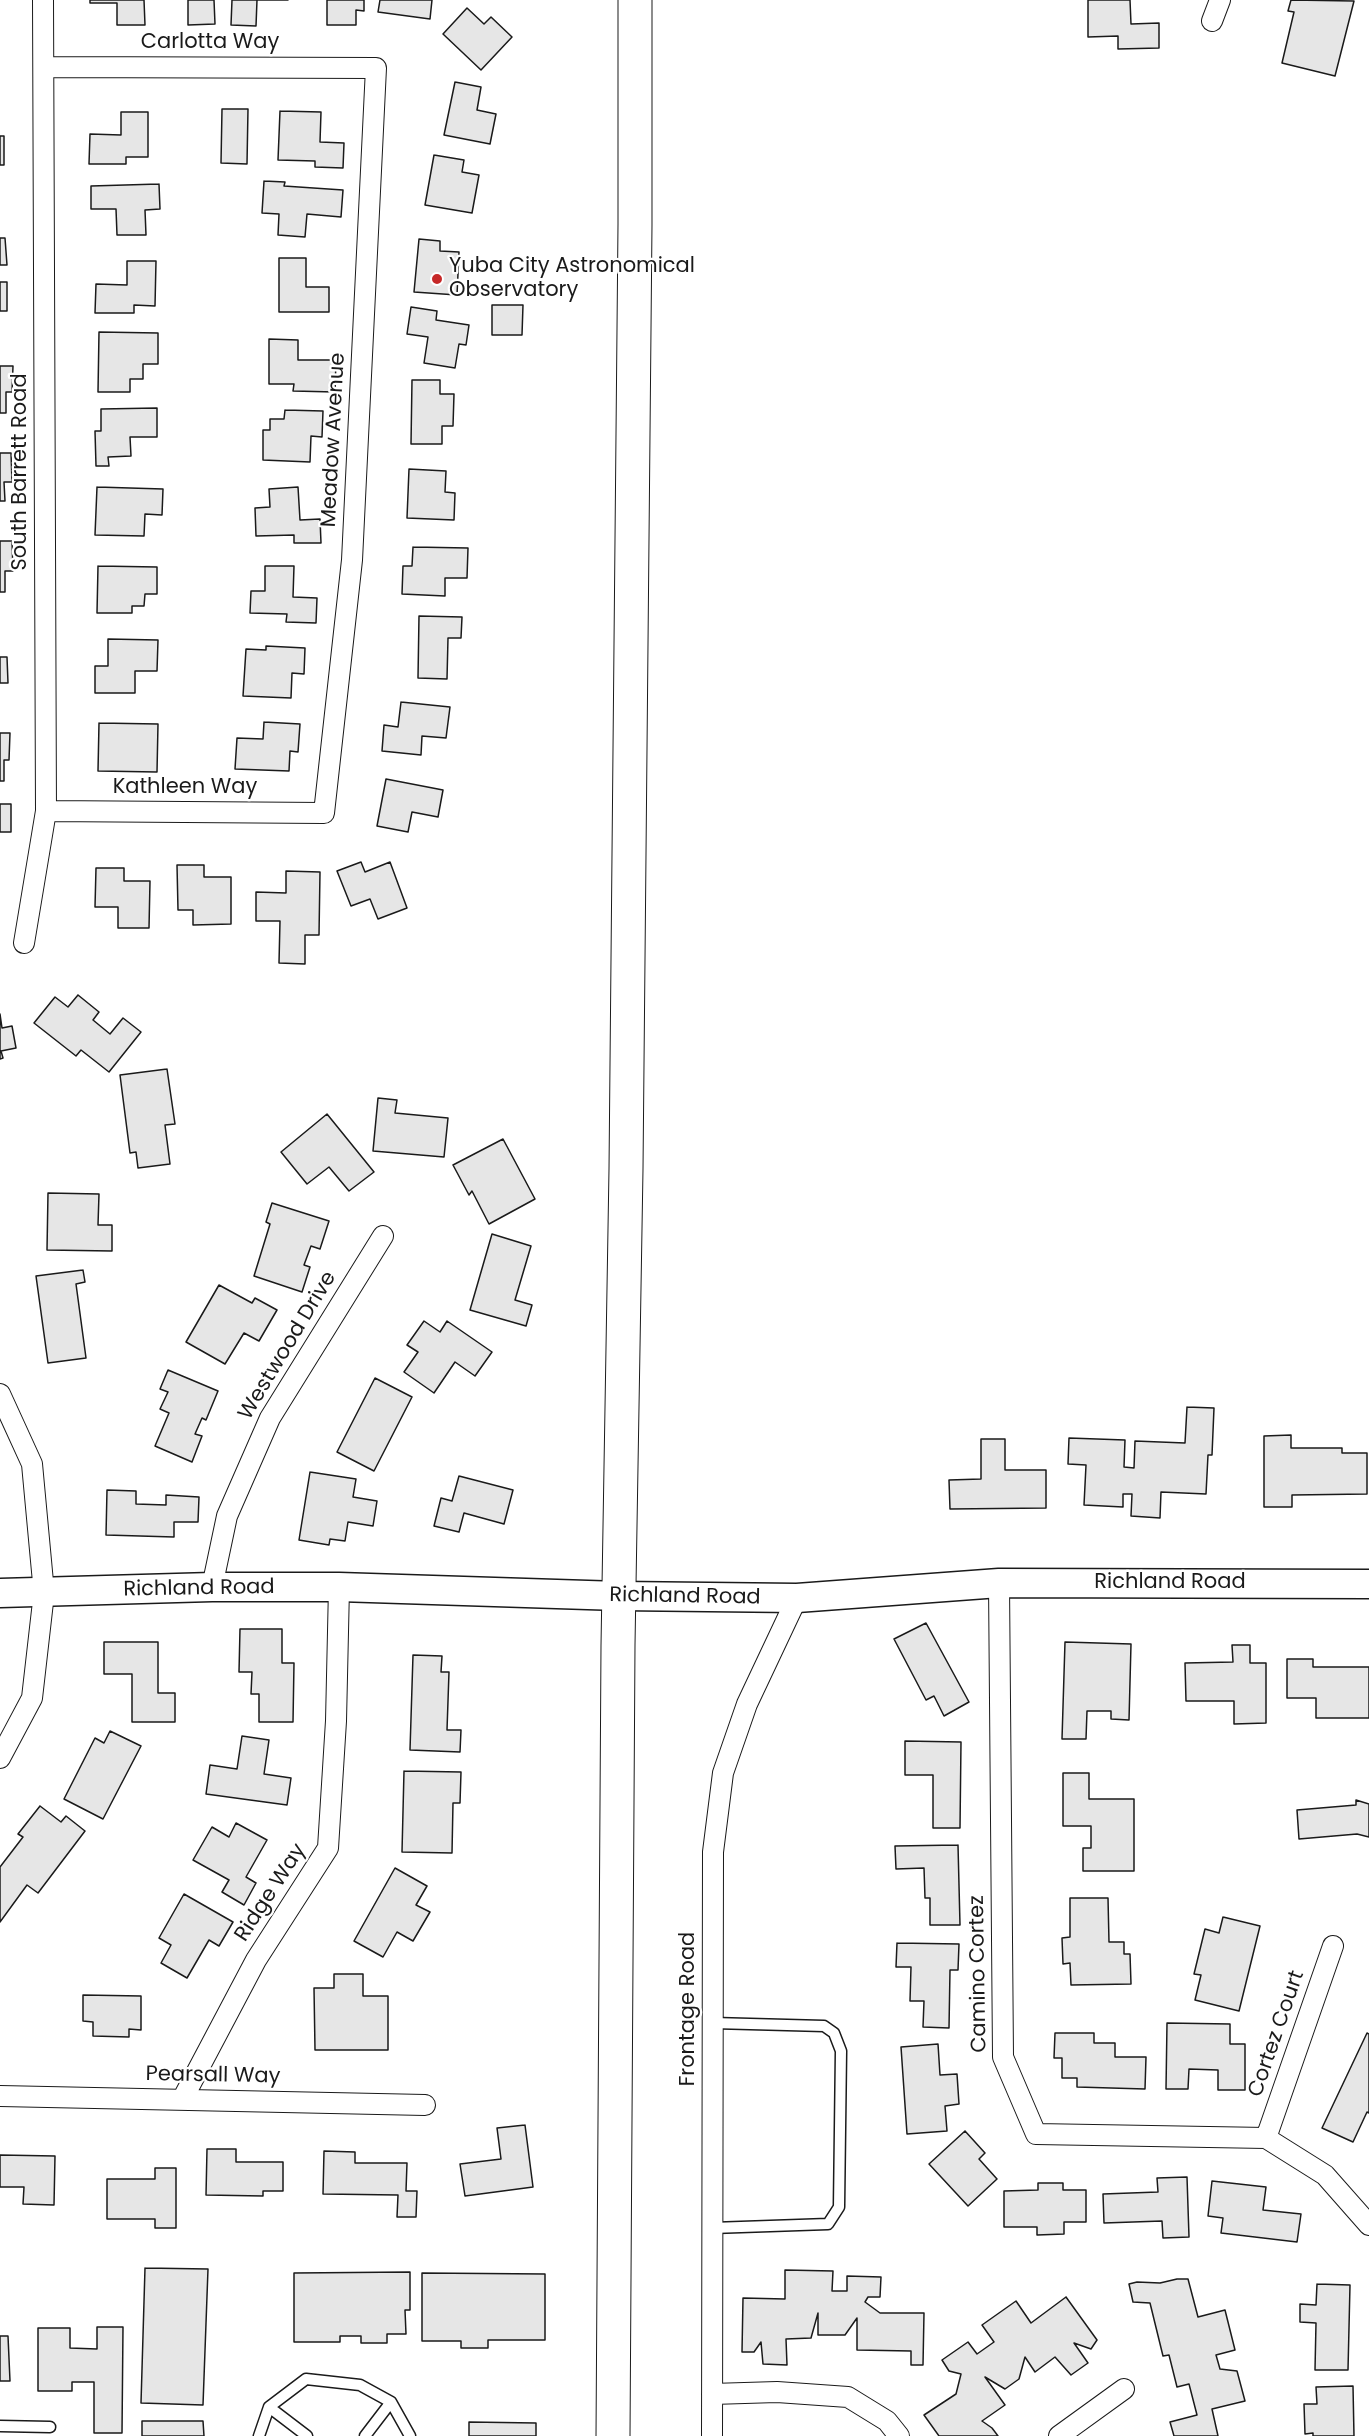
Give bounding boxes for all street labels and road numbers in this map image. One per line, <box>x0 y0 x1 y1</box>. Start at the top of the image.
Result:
street label: Carlotta Way <box>141 30 279 56</box>
street label: Meadow Avenue <box>317 352 351 528</box>
street label: South Barrett Road <box>8 373 34 571</box>
street label: Kathleen Way <box>113 775 257 801</box>
street label: Westwood Drive <box>234 1267 342 1425</box>
street label: Richland Road <box>1094 1570 1246 1596</box>
street label: Richland Road <box>123 1575 275 1603</box>
street label: Richland Road <box>609 1583 761 1611</box>
street label: Ridge Way <box>230 1839 312 1947</box>
street label: Camino Cortez <box>965 1895 993 2053</box>
street label: Frontage Road <box>676 1932 702 2086</box>
street label: Cortez Court <box>1244 1968 1310 2100</box>
street label: Pearsall Way <box>145 2062 281 2090</box>

